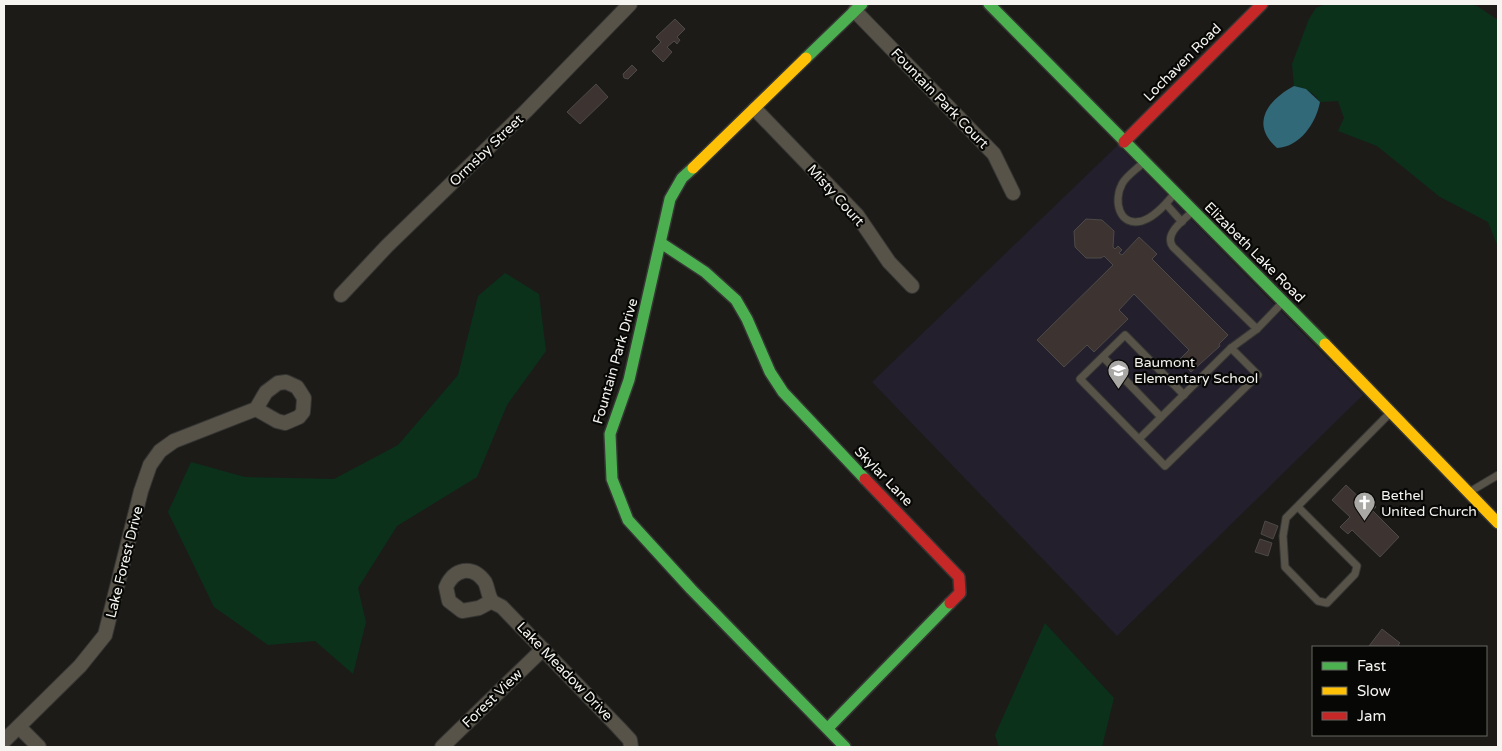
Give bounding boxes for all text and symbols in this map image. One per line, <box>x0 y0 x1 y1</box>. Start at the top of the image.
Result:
street label: Lochaven Road <box>1140 20 1225 105</box>
street label: Fountain Park Court <box>887 45 992 153</box>
street label: Ormsby Street <box>446 110 527 190</box>
street label: Misty Court <box>803 161 868 230</box>
street label: Elizabeth Lake Road <box>1201 199 1308 306</box>
street label: Fountain Park Drive <box>589 296 642 426</box>
place label: Baumont Elementary School <box>1134 354 1258 387</box>
school or university icon: Baumont Elementary School <box>1106 358 1130 389</box>
street label: Skylar Lane <box>851 443 916 510</box>
place label: Bethel United Church <box>1381 487 1477 520</box>
church icon: Bethel United Church <box>1353 491 1377 522</box>
street label: Lake Forest Drive <box>102 504 147 620</box>
street label: Lake Meadow Drive <box>513 618 616 724</box>
legend <box>1312 646 1487 736</box>
text: Fast <box>1357 657 1387 675</box>
street label: Forest View <box>459 665 526 731</box>
text: Slow <box>1357 682 1391 700</box>
text: Jam <box>1357 707 1386 725</box>

